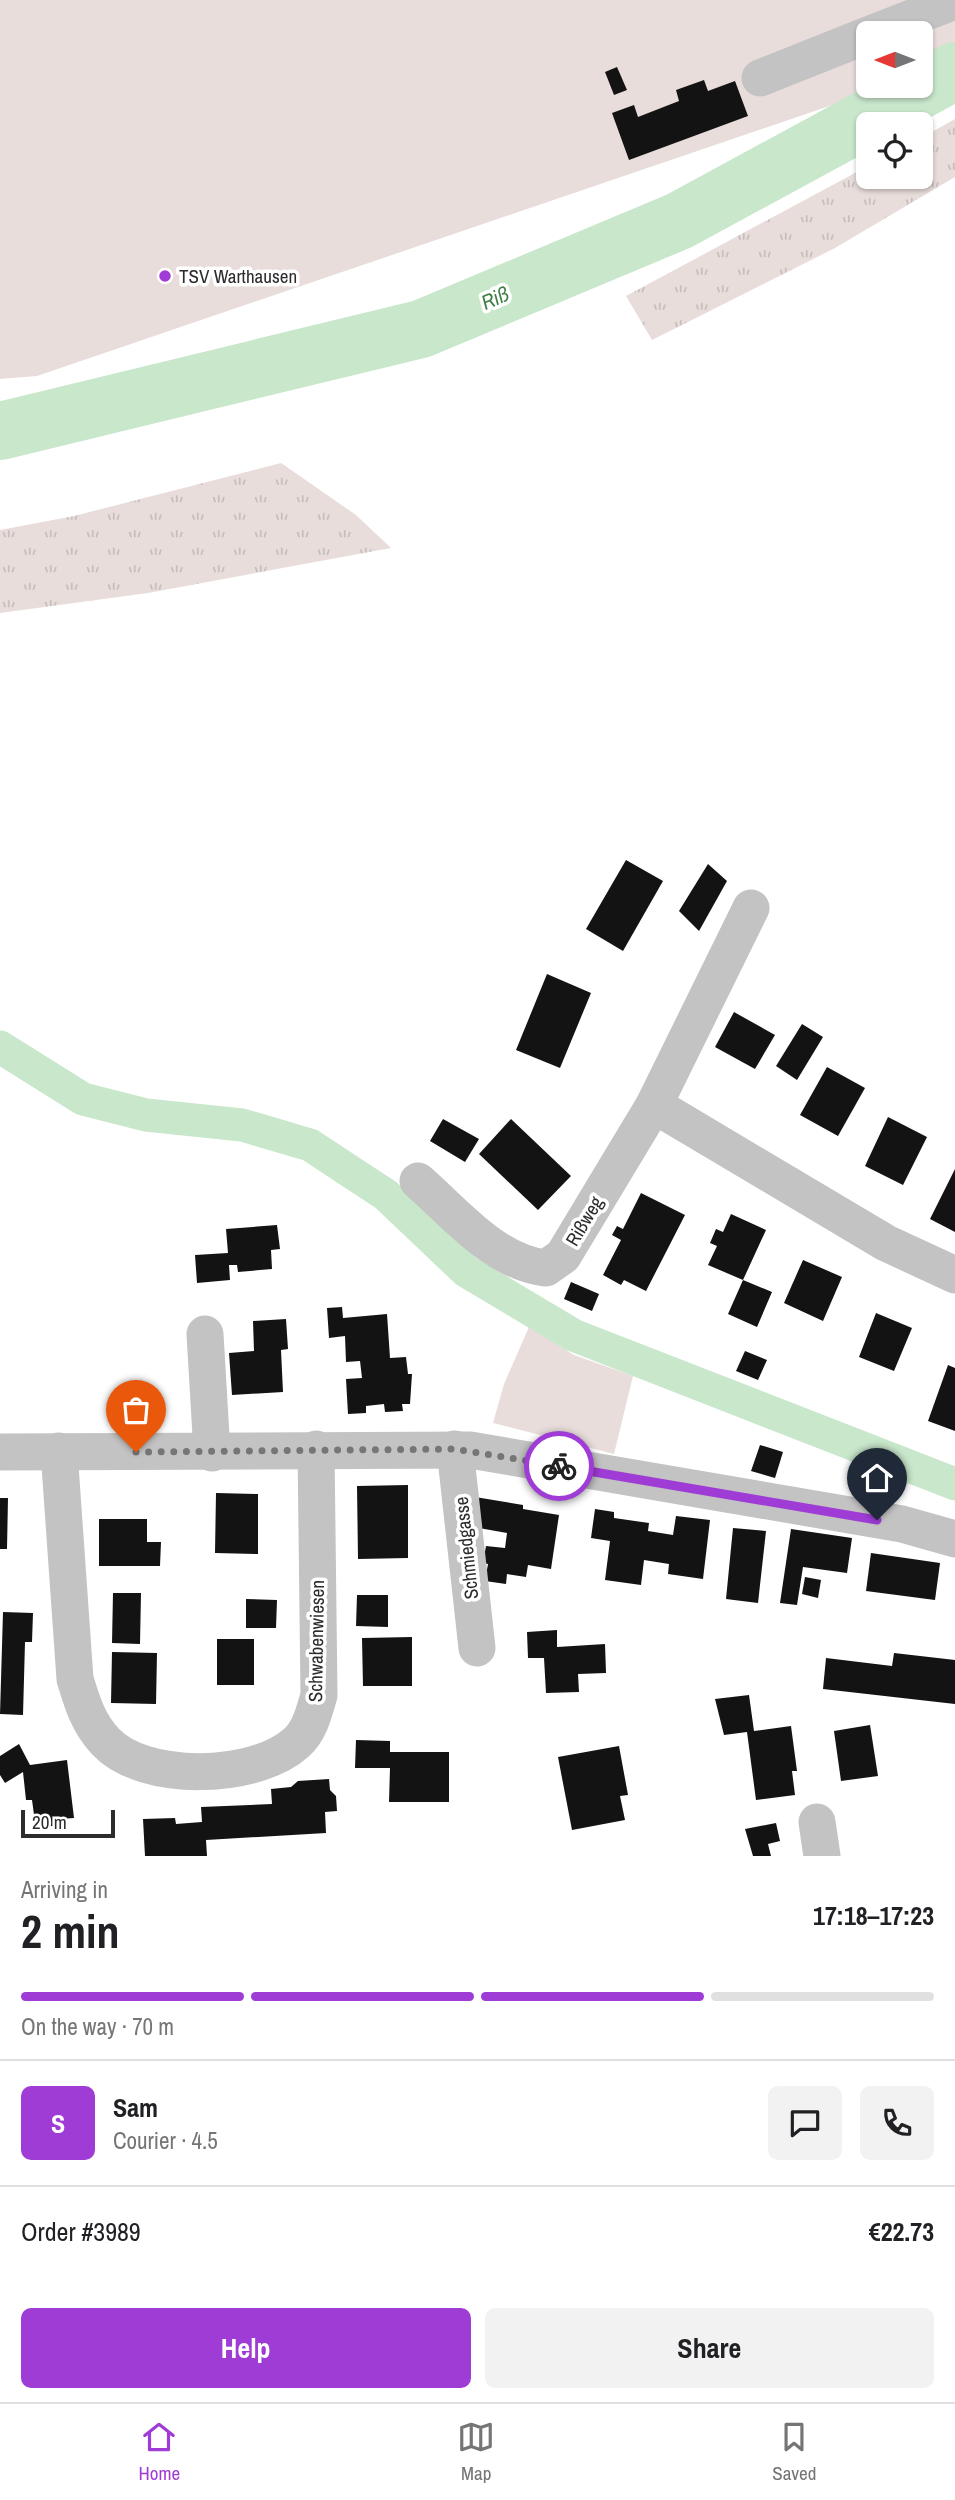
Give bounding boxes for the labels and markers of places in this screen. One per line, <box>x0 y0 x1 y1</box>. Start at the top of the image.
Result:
place label: TSV Warthausen <box>179 263 297 289</box>
marker: TSV Warthausen <box>157 268 173 284</box>
pin <box>106 1380 166 1452</box>
pin <box>847 1448 907 1520</box>

